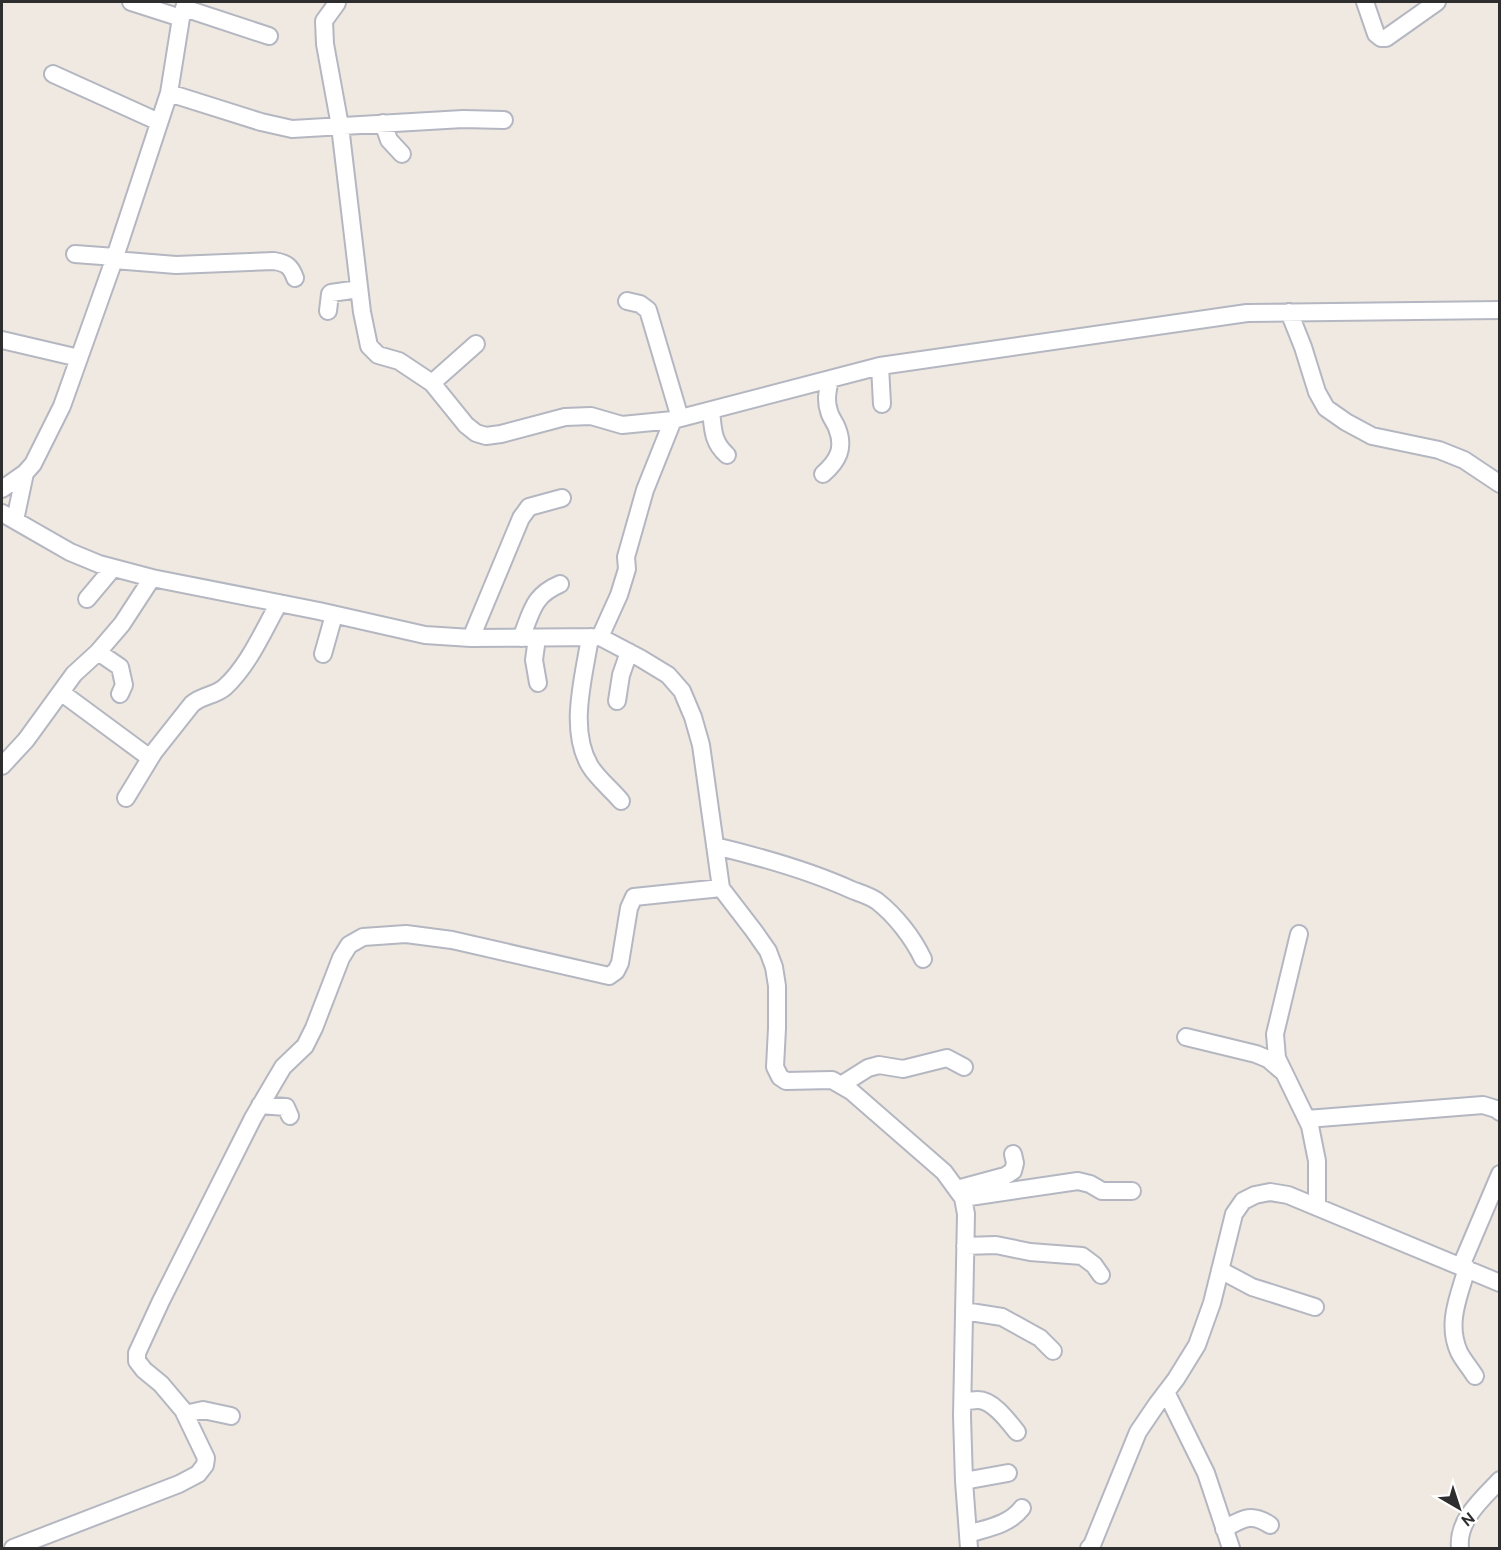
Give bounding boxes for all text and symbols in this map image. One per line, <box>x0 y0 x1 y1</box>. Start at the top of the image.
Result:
north arrow <box>1429 1478 1489 1538</box>
text: N <box>1458 1509 1479 1530</box>

